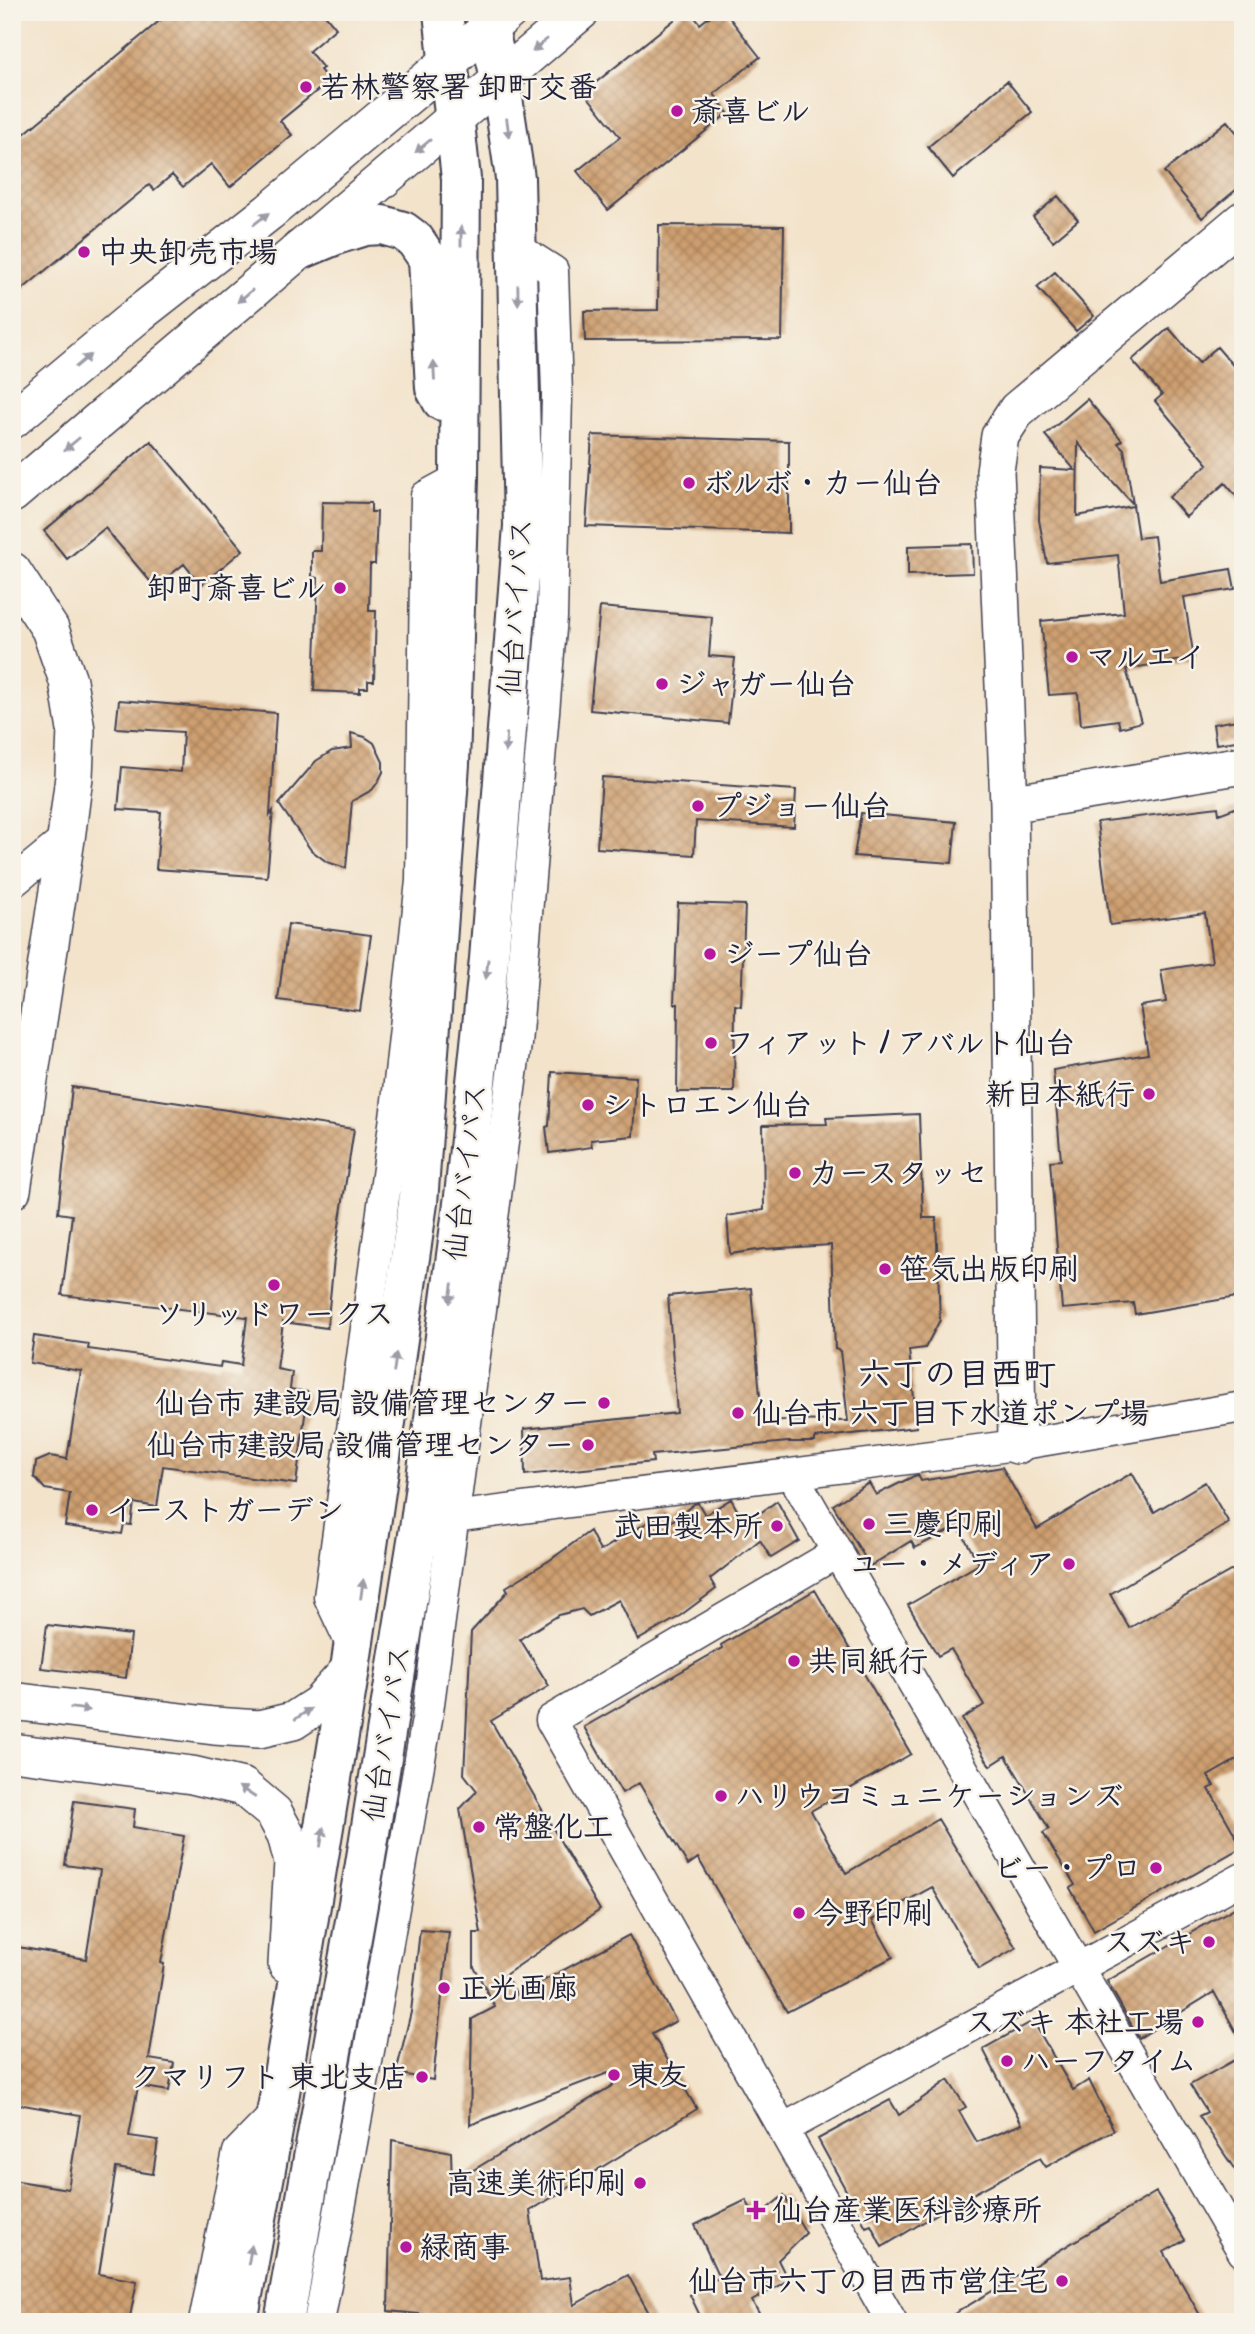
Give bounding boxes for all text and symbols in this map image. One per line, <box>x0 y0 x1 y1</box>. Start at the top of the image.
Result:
one-way arrow <box>531 38 549 53</box>
place label: 若林警察署 卸町交番 <box>320 68 598 112</box>
marker: 若林警察署 卸町交番 <box>298 79 314 95</box>
place label: 斎喜ビル <box>691 92 810 136</box>
marker: 斎喜ビル <box>669 103 685 119</box>
one-way arrow <box>502 117 513 139</box>
one-way arrow <box>414 138 431 153</box>
one-way arrow <box>251 211 269 226</box>
one-way arrow <box>455 225 467 247</box>
place label: 中央卸売市場 <box>98 233 278 277</box>
marker: 中央卸売市場 <box>76 244 92 260</box>
one-way arrow <box>512 285 524 307</box>
one-way arrow <box>236 288 254 304</box>
one-way arrow <box>75 354 92 369</box>
one-way arrow <box>429 360 440 382</box>
one-way arrow <box>63 436 80 451</box>
place label: ボルボ・カー仙台 <box>703 464 942 508</box>
marker: ボルボ・カー仙台 <box>681 475 697 491</box>
street label: 仙台バイパス <box>490 516 546 698</box>
place label: 卸町斎喜ビル <box>147 569 326 613</box>
marker: 卸町斎喜ビル <box>332 580 348 596</box>
place label: マルエイ <box>1086 638 1205 682</box>
marker: マルエイ <box>1064 649 1080 665</box>
place label: ジャガー仙台 <box>676 665 856 709</box>
marker: ジャガー仙台 <box>654 676 670 692</box>
one-way arrow <box>500 732 511 754</box>
place label: プジョー仙台 <box>712 787 891 831</box>
marker: プジョー仙台 <box>690 798 706 814</box>
place label: ジープ仙台 <box>724 935 873 979</box>
marker: ジープ仙台 <box>702 946 718 962</box>
one-way arrow <box>482 959 493 981</box>
place label: フィアット / アバルト仙台 <box>725 1024 1075 1068</box>
marker: フィアット / アバルト仙台 <box>703 1035 719 1051</box>
place label: 新日本紙行 <box>985 1075 1135 1119</box>
street label: 仙台バイパス <box>435 1081 501 1264</box>
place label: シトロエン仙台 <box>602 1086 812 1130</box>
marker: 新日本紙行 <box>1141 1086 1157 1102</box>
marker: シトロエン仙台 <box>580 1097 596 1113</box>
place label: カースタッセ <box>809 1154 988 1198</box>
marker: カースタッセ <box>787 1165 803 1181</box>
place label: 笹気出版印刷 <box>899 1250 1079 1294</box>
marker: 笹気出版印刷 <box>877 1261 893 1277</box>
marker: ソリッドワークス <box>266 1277 282 1293</box>
one-way arrow <box>445 1282 456 1304</box>
place label: ソリッドワークス <box>154 1295 394 1339</box>
one-way arrow <box>390 1352 401 1374</box>
district label: 六丁の目西町 <box>858 1353 1056 1401</box>
place label: 仙台市 建設局 設備管理センター <box>155 1384 590 1428</box>
place label: 仙台市 六丁目下水道ポンプ場 <box>752 1394 1150 1438</box>
marker: 仙台市 建設局 設備管理センター <box>596 1395 612 1411</box>
marker: 仙台市 六丁目下水道ポンプ場 <box>730 1405 746 1421</box>
place label: 仙台市建設局 設備管理センター <box>147 1426 574 1470</box>
marker: 仙台市建設局 設備管理センター <box>580 1437 596 1453</box>
place label: イーストガーデン <box>106 1491 344 1535</box>
marker: イーストガーデン <box>84 1502 100 1518</box>
place label: 三慶印刷 <box>883 1505 1003 1549</box>
place label: 武田製本所 <box>613 1507 763 1551</box>
marker: 三慶印刷 <box>861 1516 877 1532</box>
marker: 武田製本所 <box>769 1518 785 1534</box>
place label: ユー・メディア <box>850 1545 1055 1589</box>
marker: ユー・メディア <box>1061 1556 1077 1572</box>
one-way arrow <box>357 1577 368 1599</box>
street label: 仙台バイパス <box>353 1641 425 1826</box>
place label: 共同紙行 <box>808 1642 928 1686</box>
marker: 共同紙行 <box>786 1653 802 1669</box>
one-way arrow <box>69 1704 91 1715</box>
one-way arrow <box>294 1708 313 1721</box>
place label: ハリウコミュニケーションズ <box>735 1777 1123 1821</box>
one-way arrow <box>237 1786 257 1799</box>
marker: ハリウコミュニケーションズ <box>713 1788 729 1804</box>
place label: 常盤化工 <box>493 1808 613 1852</box>
marker: 常盤化工 <box>471 1819 487 1835</box>
one-way arrow <box>317 1826 328 1848</box>
place label: ビー・プロ <box>993 1849 1142 1893</box>
marker: ビー・プロ <box>1148 1860 1164 1876</box>
place label: 今野印刷 <box>813 1894 933 1938</box>
marker: 今野印刷 <box>791 1905 807 1921</box>
place label: スズキ <box>1104 1923 1195 1967</box>
marker: スズキ <box>1201 1934 1217 1950</box>
place label: 正光画廊 <box>458 1969 578 2013</box>
marker: 正光画廊 <box>436 1980 452 1996</box>
place label: スズキ 本社工場 <box>965 2003 1184 2047</box>
marker: スズキ 本社工場 <box>1190 2014 1206 2030</box>
place label: ハーフタイム <box>1021 2042 1197 2086</box>
marker: ハーフタイム <box>999 2053 1015 2069</box>
place label: 東友 <box>628 2056 688 2100</box>
place label: クマリフト 東北支店 <box>131 2058 408 2102</box>
marker: 東友 <box>606 2067 622 2083</box>
marker: クマリフト 東北支店 <box>414 2069 430 2085</box>
place label: 高速美術印刷 <box>446 2164 626 2208</box>
marker: 高速美術印刷 <box>632 2175 648 2191</box>
place label: 仙台産業医科診療所 <box>772 2191 1042 2235</box>
marker: 仙台産業医科診療所 <box>746 2200 766 2220</box>
place label: 緑商事 <box>420 2228 510 2272</box>
marker: 緑商事 <box>398 2239 414 2255</box>
one-way arrow <box>245 2244 256 2266</box>
place label: 仙台市六丁の目西市営住宅 <box>688 2262 1048 2306</box>
marker: 仙台市六丁の目西市営住宅 <box>1054 2273 1070 2289</box>

